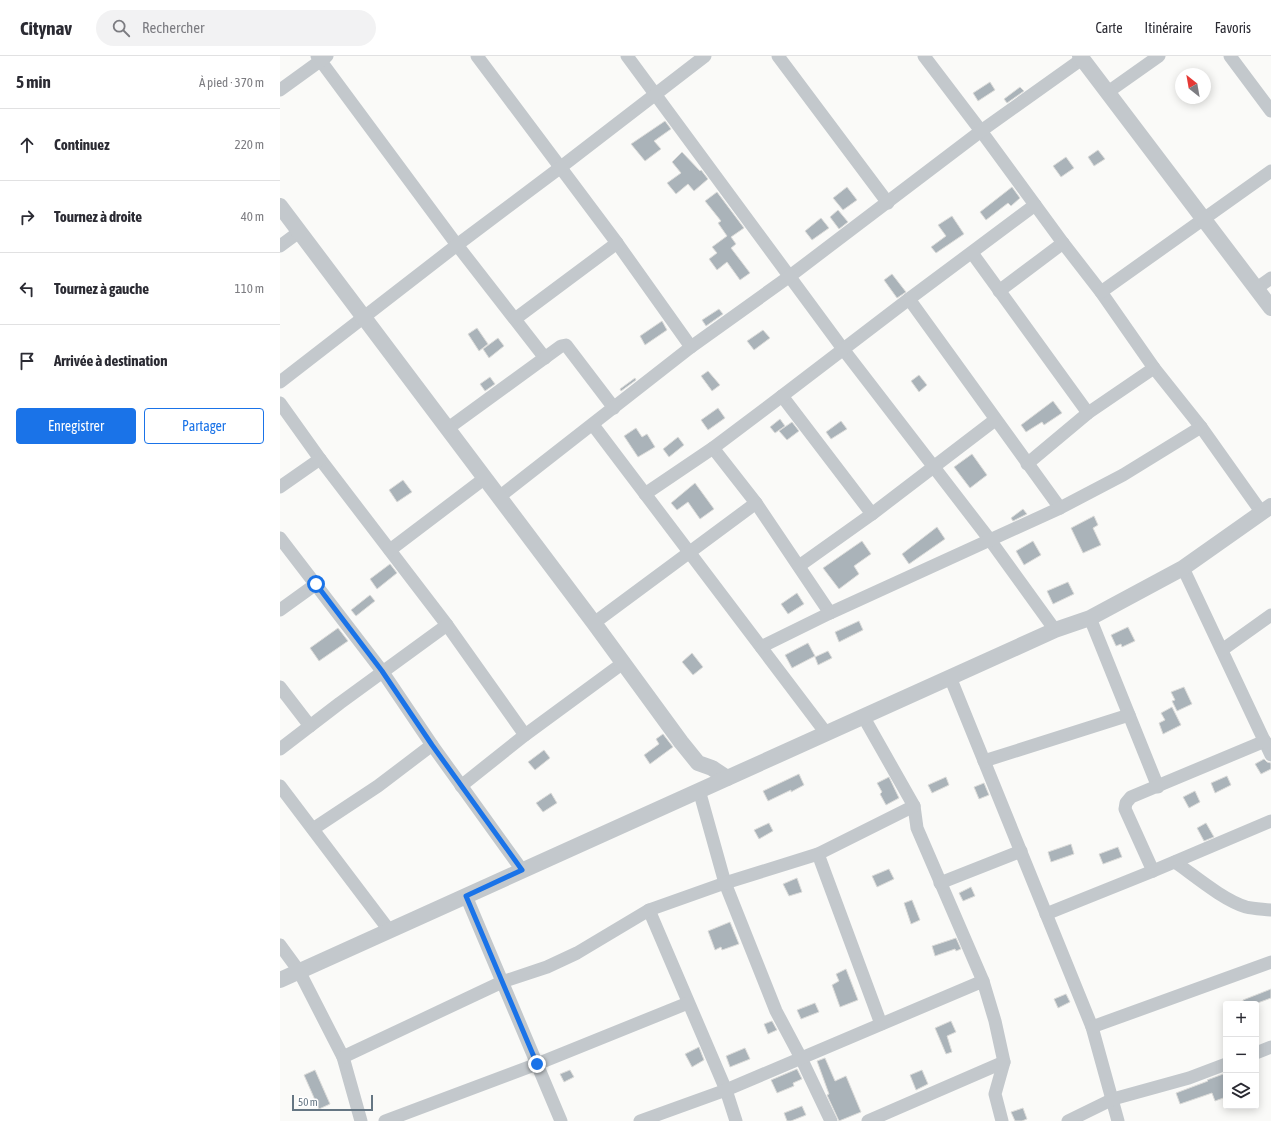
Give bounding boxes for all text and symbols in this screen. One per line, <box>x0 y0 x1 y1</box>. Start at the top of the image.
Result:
search box <box>96 10 376 46</box>
text: Citynav <box>20 17 72 39</box>
icon: search <box>110 17 132 39</box>
text: Rechercher <box>142 19 204 36</box>
text: Carte <box>1096 20 1123 36</box>
text: Itinéraire <box>1145 20 1193 36</box>
text: Favoris <box>1215 20 1251 36</box>
north arrow <box>1175 68 1211 104</box>
text: 5 min <box>16 72 51 92</box>
text: À pied · 370 m <box>199 75 264 90</box>
icon: ahead <box>16 134 38 156</box>
text: Continuez <box>54 136 110 153</box>
text: 220 m <box>235 137 264 152</box>
icon: right <box>16 206 38 228</box>
text: Tournez à droite <box>54 208 142 225</box>
text: 40 m <box>241 209 264 224</box>
icon: left <box>16 278 38 300</box>
text: Tournez à gauche <box>54 280 149 297</box>
text: 110 m <box>235 281 264 296</box>
icon: arrive <box>16 350 38 372</box>
text: Arrivée à destination <box>54 352 168 369</box>
button: Enregistrer <box>16 408 136 444</box>
button: Partager <box>144 408 264 444</box>
route start <box>307 575 325 593</box>
map controls <box>1223 1001 1259 1109</box>
button: + <box>1223 1001 1259 1037</box>
button: − <box>1223 1037 1259 1073</box>
route end <box>528 1055 546 1073</box>
button: layers <box>1223 1073 1259 1109</box>
scale bar <box>292 1093 373 1112</box>
text: 50 m <box>298 1096 318 1108</box>

